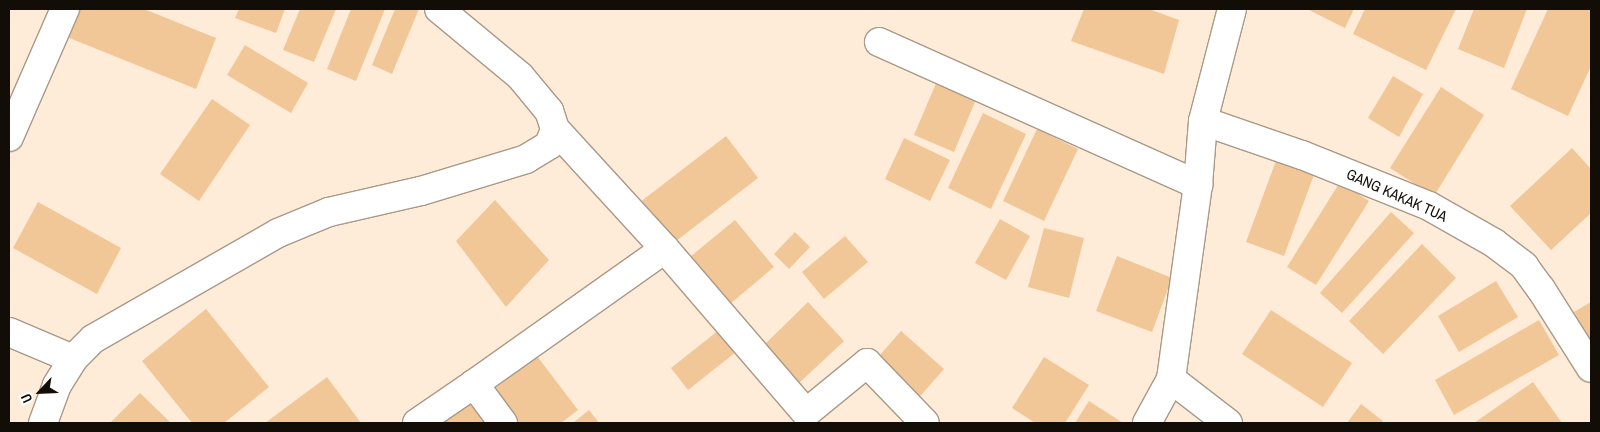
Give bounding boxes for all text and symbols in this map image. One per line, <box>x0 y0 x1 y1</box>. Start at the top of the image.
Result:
street label: GANG KAKAK TUA <box>1344 165 1450 225</box>
north arrow <box>15 367 65 417</box>
text: U <box>16 391 36 406</box>

